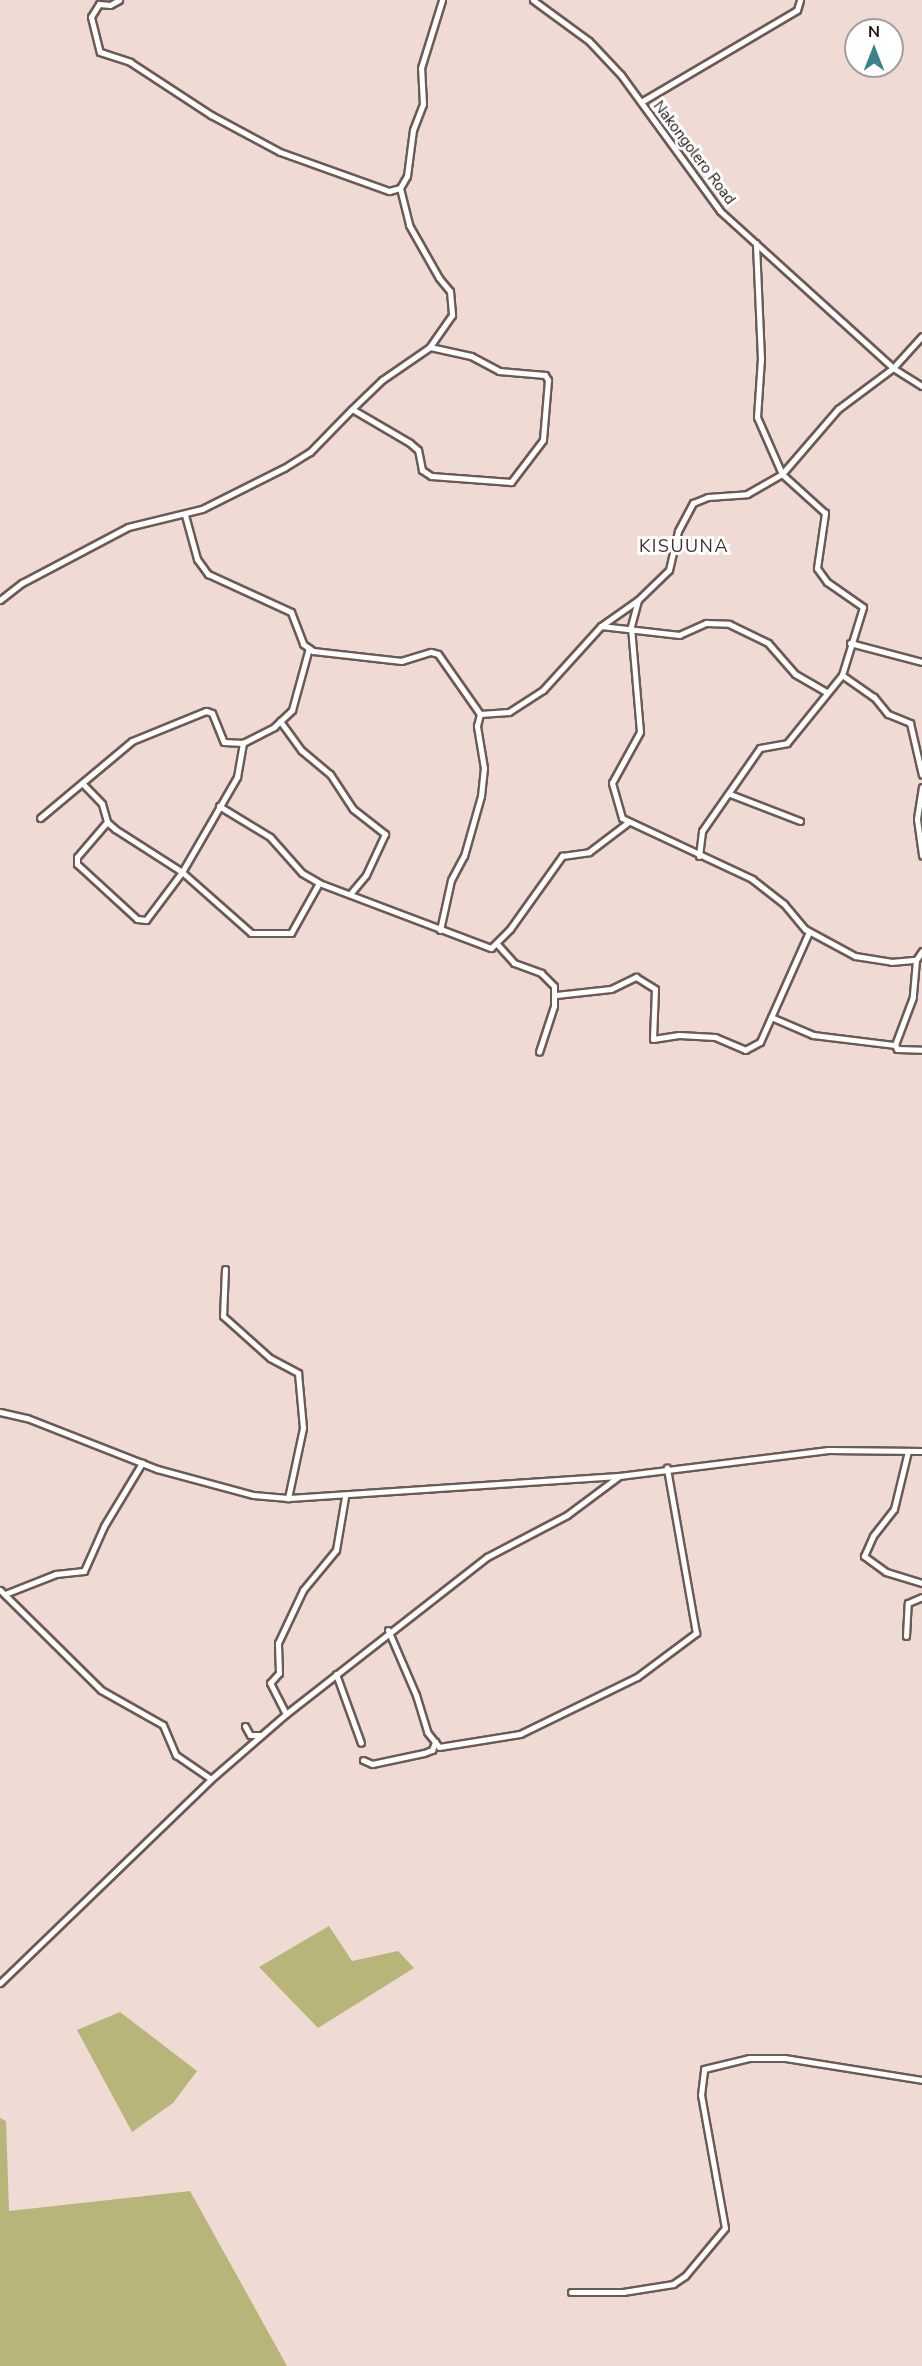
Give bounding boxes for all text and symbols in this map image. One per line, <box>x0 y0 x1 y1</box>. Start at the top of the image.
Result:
north arrow <box>844 18 904 78</box>
text: N <box>868 21 880 43</box>
street label: Nakongolero Road <box>649 98 739 208</box>
district label: KISUUNA <box>639 535 729 557</box>

